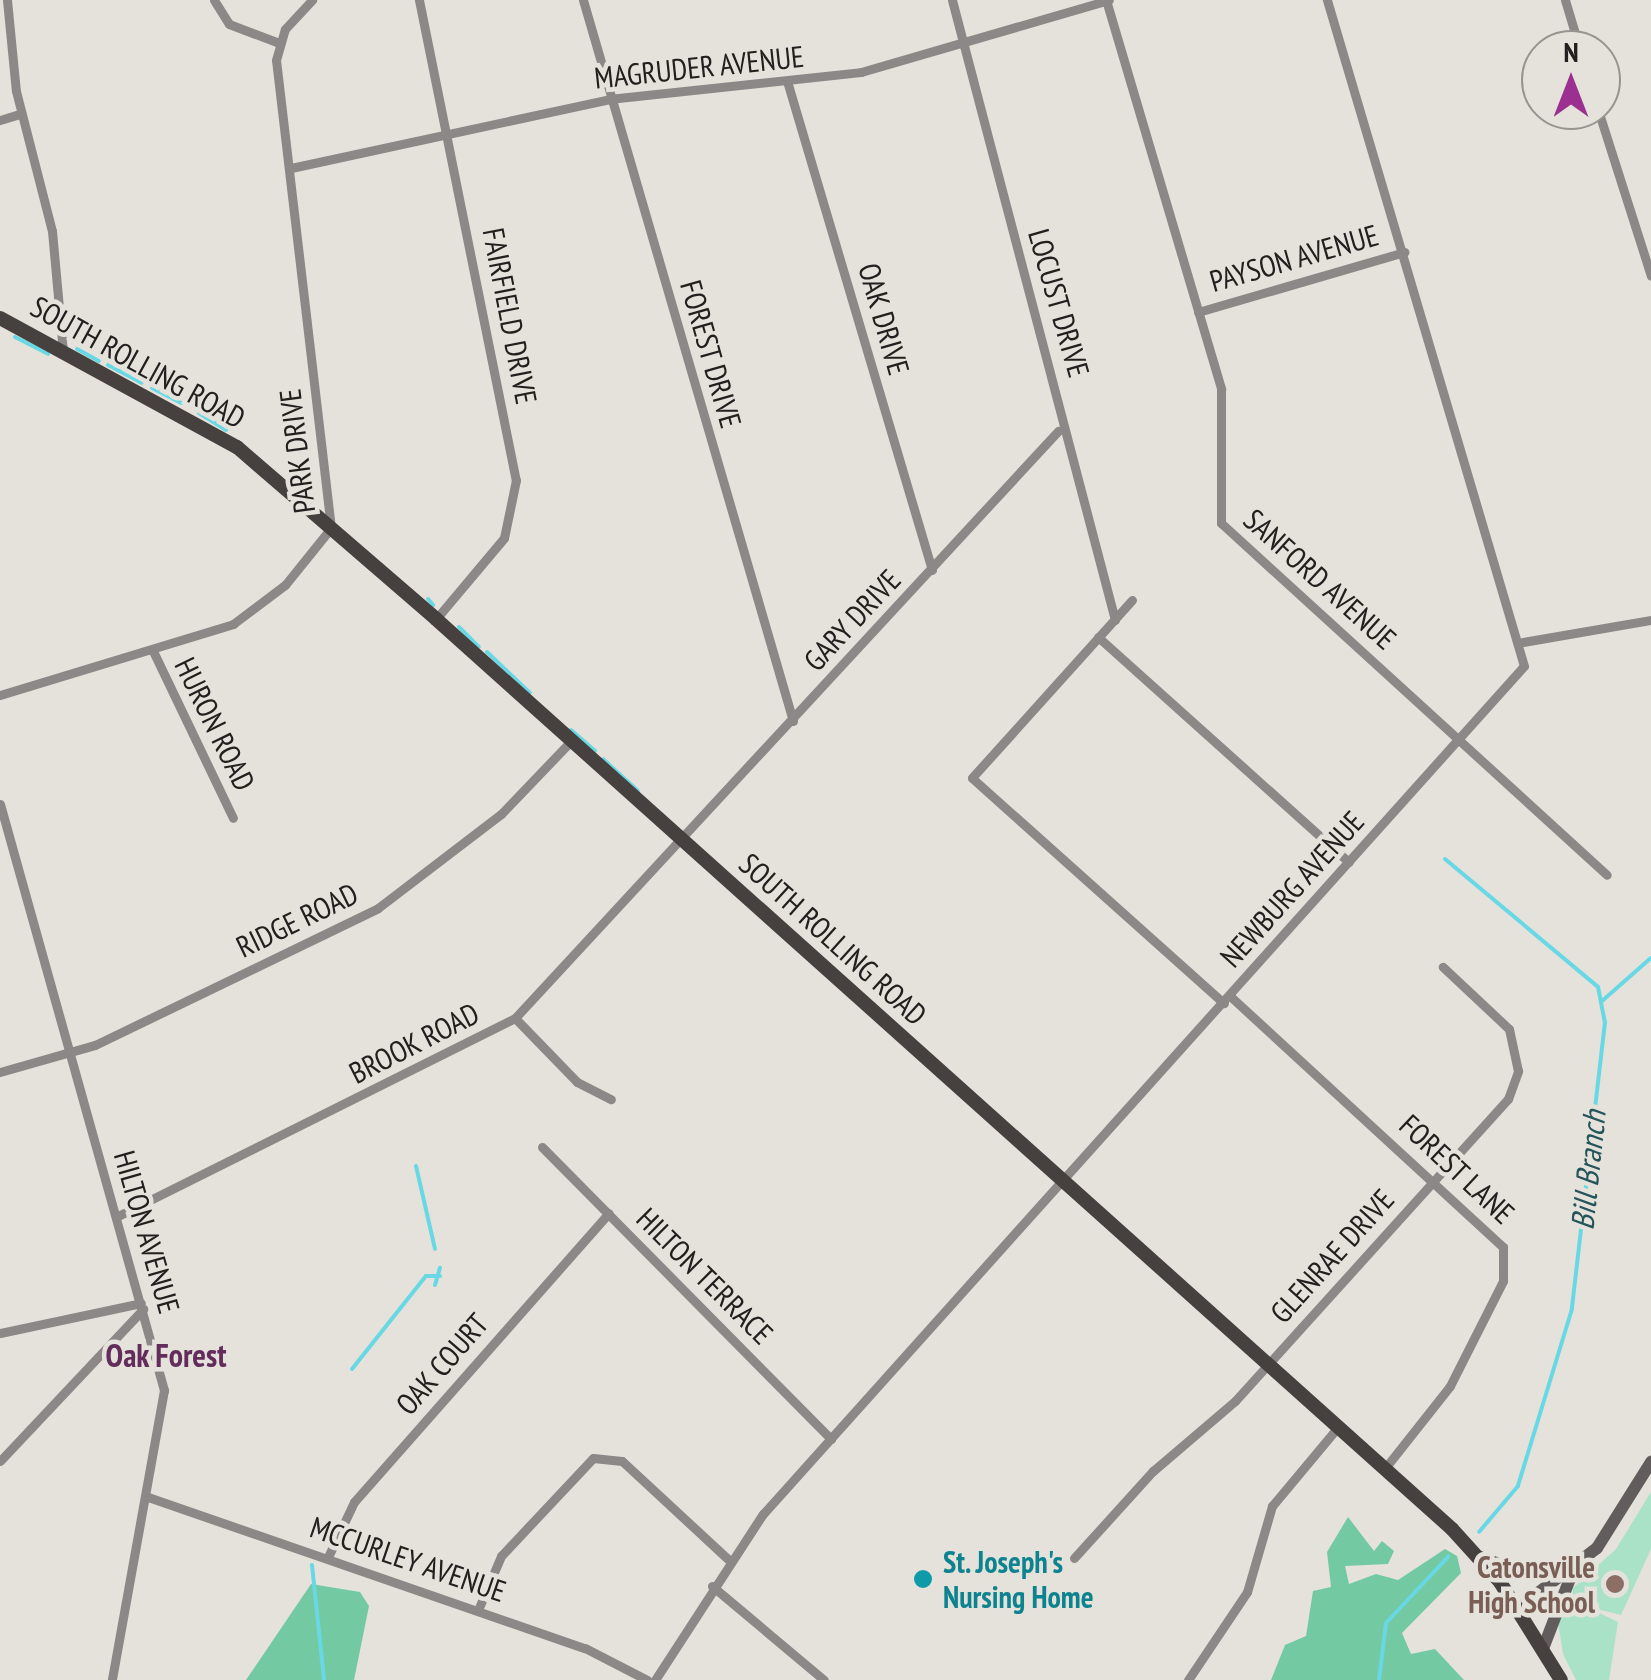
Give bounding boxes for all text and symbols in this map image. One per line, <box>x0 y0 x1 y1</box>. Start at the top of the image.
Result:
north arrow <box>1521 30 1621 130</box>
text: N <box>1563 33 1579 70</box>
street label: MAGRUDER AVENUE <box>592 38 806 96</box>
street label: PAYSON AVENUE <box>1205 217 1383 299</box>
street label: LOCUST DRIVE <box>1021 224 1097 382</box>
street label: FAIRFIELD DRIVE <box>475 225 545 407</box>
street label: OAK DRIVE <box>851 259 917 379</box>
street label: FOREST DRIVE <box>673 276 749 432</box>
street label: SOUTH ROLLING ROAD <box>25 288 251 436</box>
street label: PARK DRIVE <box>271 386 323 516</box>
street label: SANFORD AVENUE <box>1236 501 1404 657</box>
street label: GARY DRIVE <box>796 562 908 678</box>
street label: HURON ROAD <box>167 652 263 796</box>
street label: NEWBURG AVENUE <box>1212 803 1372 975</box>
street label: SOUTH ROLLING ROAD <box>732 846 934 1032</box>
street label: RIDGE ROAD <box>230 875 364 965</box>
street label: BROOK ROAD <box>343 995 485 1091</box>
street label: FOREST LANE <box>1392 1107 1522 1231</box>
water label: Bill Branch <box>1563 1108 1613 1232</box>
street label: HILTON AVENUE <box>107 1146 187 1318</box>
street label: GLENRAE DRIVE <box>1263 1182 1401 1330</box>
street label: HILTON TERRACE <box>629 1200 781 1352</box>
street label: OAK COURT <box>388 1306 496 1422</box>
district label: Oak Forest <box>105 1336 227 1374</box>
street label: MCCURLEY AVENUE <box>305 1508 511 1610</box>
place label: St. Joseph's Nursing Home <box>943 1544 1094 1614</box>
place label: Catonsville High School <box>1468 1549 1595 1620</box>
marker: St. Joseph's Nursing Home <box>912 1568 934 1590</box>
marker: Catonsville High School <box>1604 1573 1626 1595</box>

